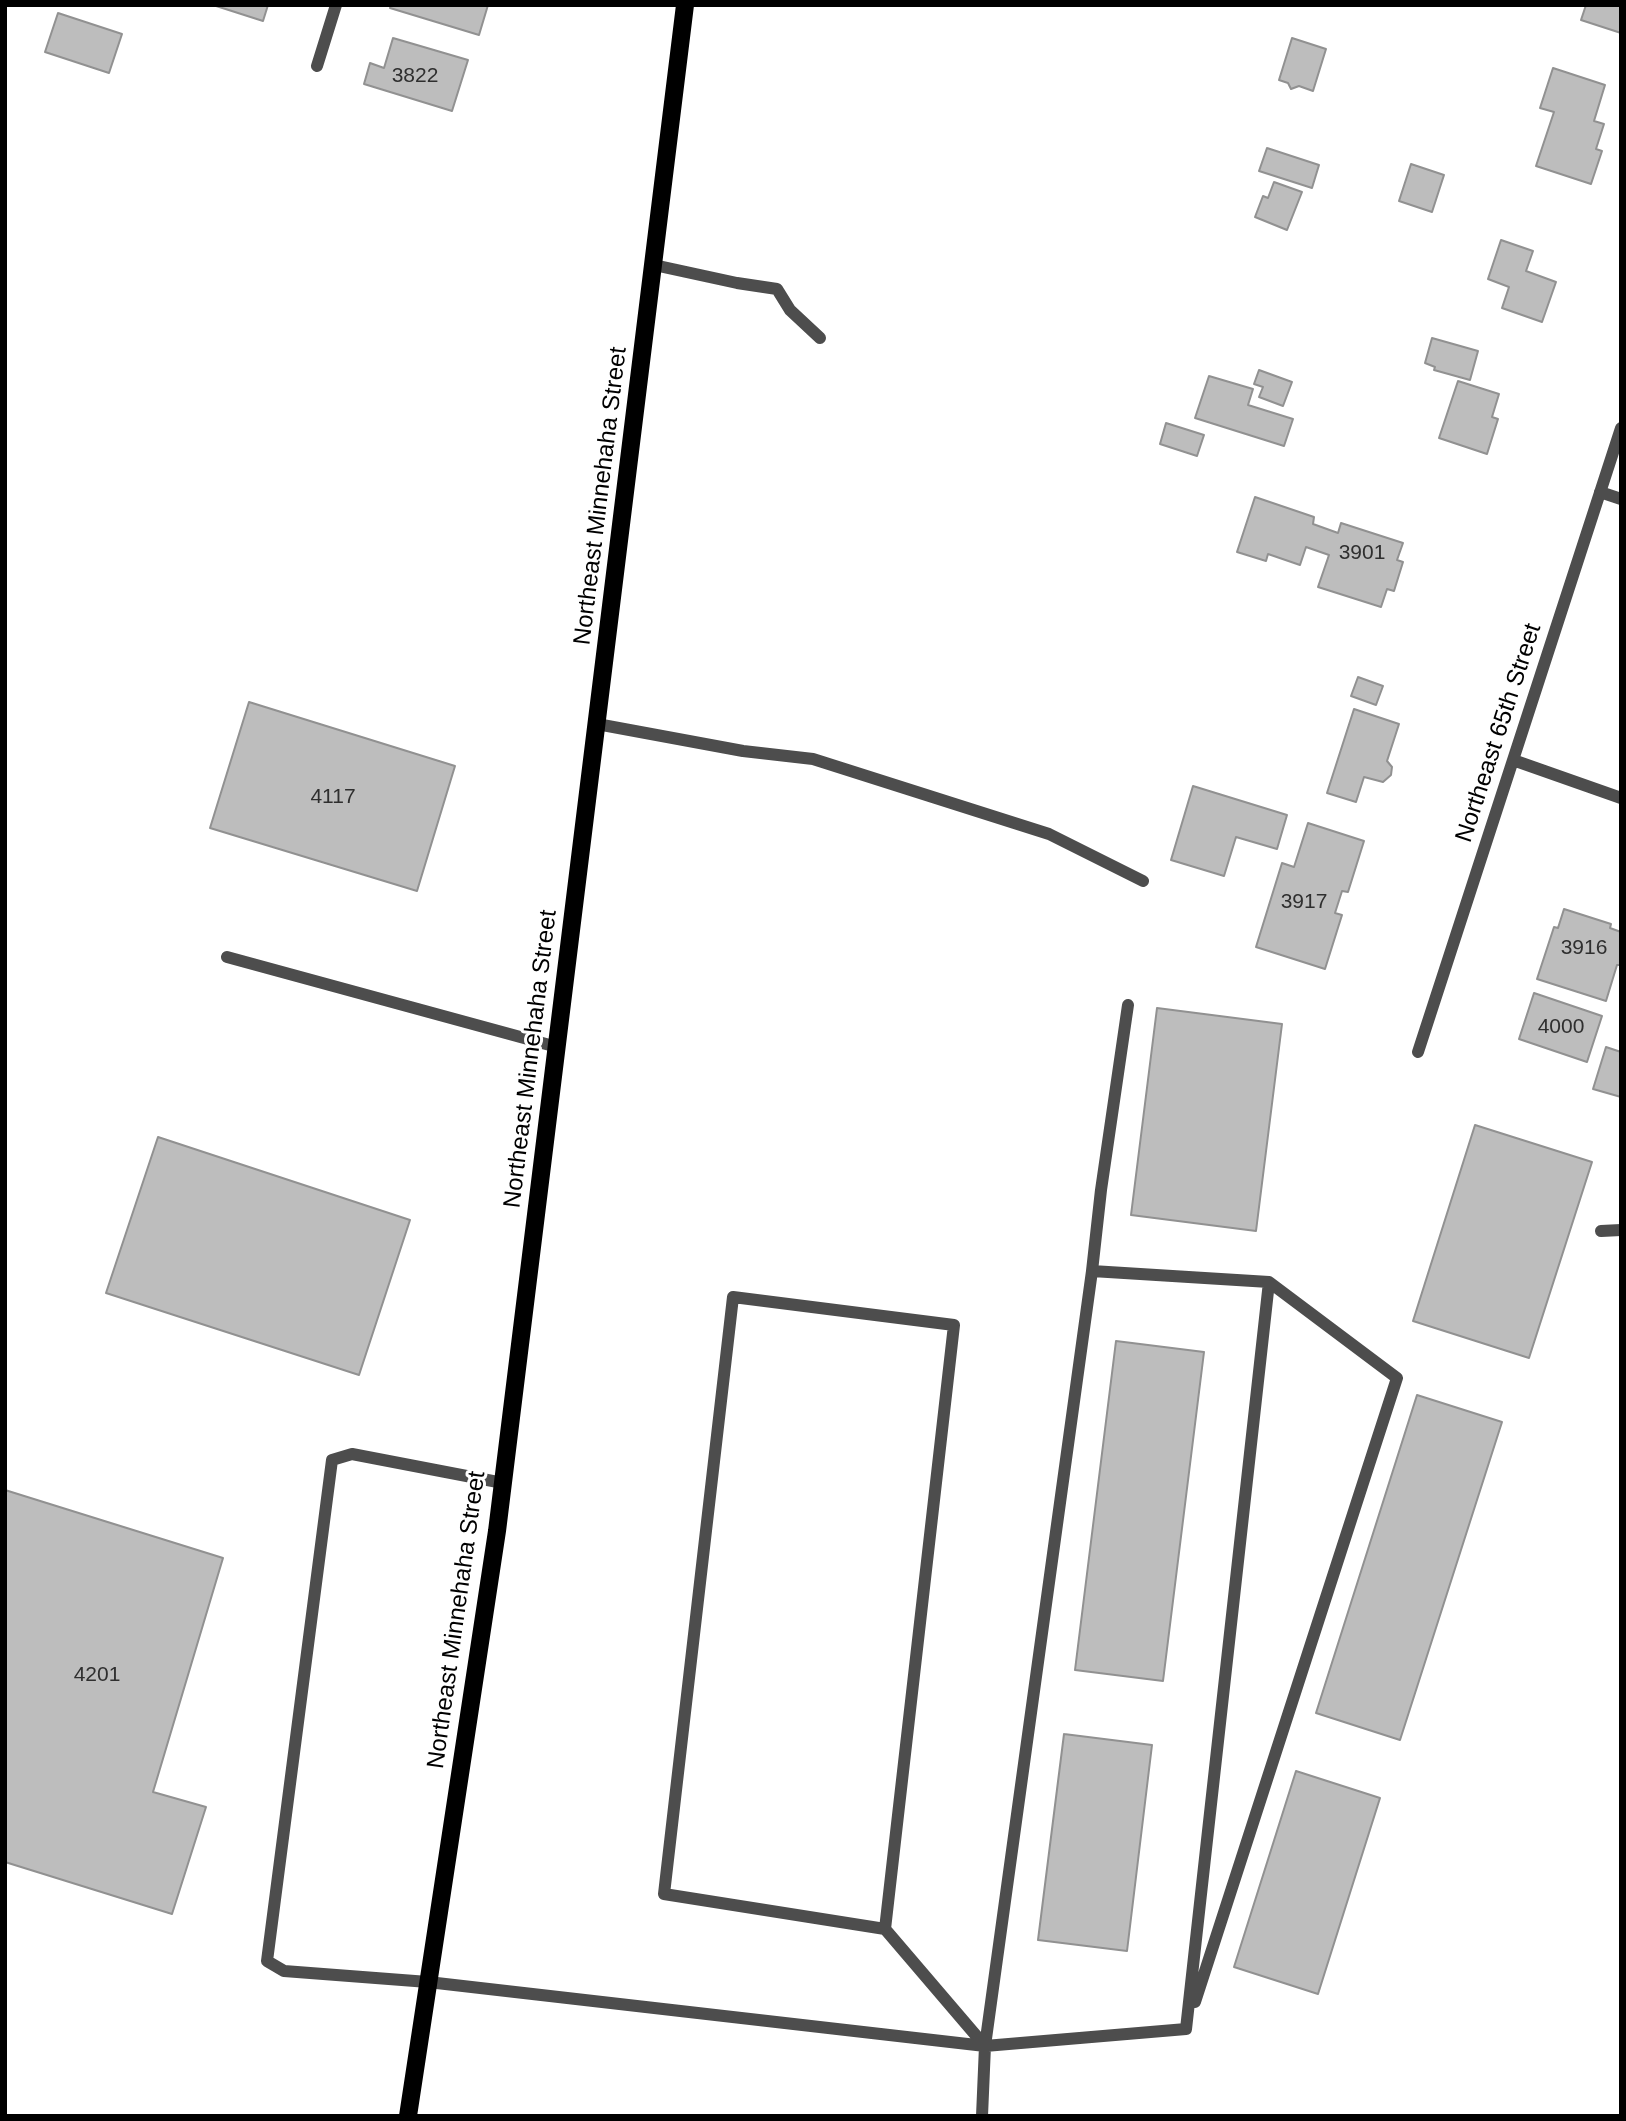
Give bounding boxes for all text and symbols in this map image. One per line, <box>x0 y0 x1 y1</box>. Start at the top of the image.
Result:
house number: 3822 <box>392 63 438 89</box>
street label: Northeast Minnehaha Street <box>568 345 634 647</box>
house number: 3901 <box>1339 540 1385 566</box>
street label: Northeast 65th Street <box>1450 620 1548 846</box>
house number: 4117 <box>310 784 356 810</box>
house number: 3917 <box>1281 889 1327 915</box>
street label: Northeast Minnehaha Street <box>498 908 564 1210</box>
house number: 3916 <box>1561 935 1607 961</box>
house number: 4000 <box>1538 1014 1584 1040</box>
street label: Northeast Minnehaha Street <box>422 1469 492 1771</box>
house number: 4201 <box>74 1662 120 1688</box>

